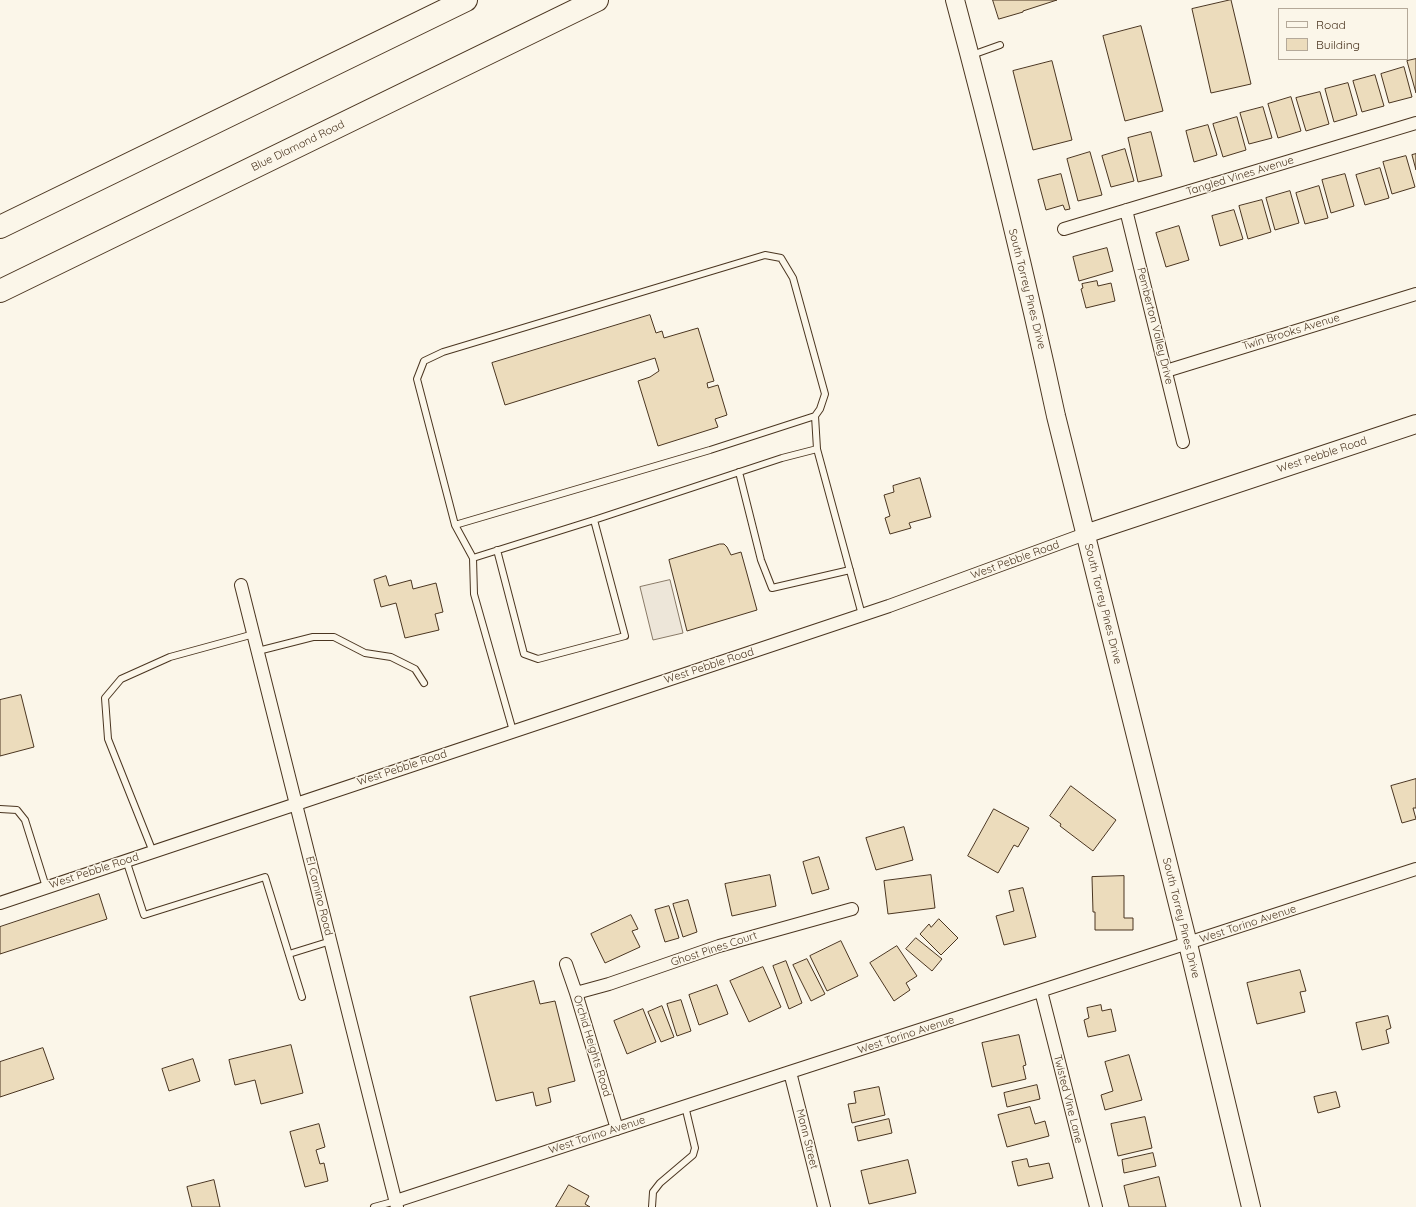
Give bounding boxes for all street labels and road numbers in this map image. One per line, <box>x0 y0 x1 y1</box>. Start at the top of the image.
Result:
street label: Blue Diamond Road <box>249 118 347 174</box>
street label: Tangled Vines Avenue <box>1185 153 1295 199</box>
street label: South Torrey Pines Drive <box>1006 227 1048 351</box>
street label: Pemberton Valley Drive <box>1134 266 1176 386</box>
street label: Twin Brooks Avenue <box>1241 311 1341 353</box>
street label: West Pebble Road <box>1276 434 1368 476</box>
street label: West Pebble Road <box>969 538 1061 582</box>
street label: South Torrey Pines Drive <box>1082 542 1124 666</box>
street label: West Pebble Road <box>663 645 755 687</box>
street label: West Pebble Road <box>356 747 448 789</box>
street label: West Pebble Road <box>48 850 140 892</box>
street label: El Camino Road <box>303 855 335 937</box>
street label: South Torrey Pines Drive <box>1160 856 1202 980</box>
street label: West Torino Avenue <box>1198 902 1298 946</box>
street label: Ghost Pines Court <box>669 929 759 969</box>
street label: Orchid Heights Road <box>570 994 614 1098</box>
street label: West Torino Avenue <box>856 1013 956 1057</box>
street label: Twisted Vine Lane <box>1051 1053 1085 1145</box>
street label: Mann Street <box>793 1108 821 1170</box>
street label: West Torino Avenue <box>547 1113 647 1157</box>

